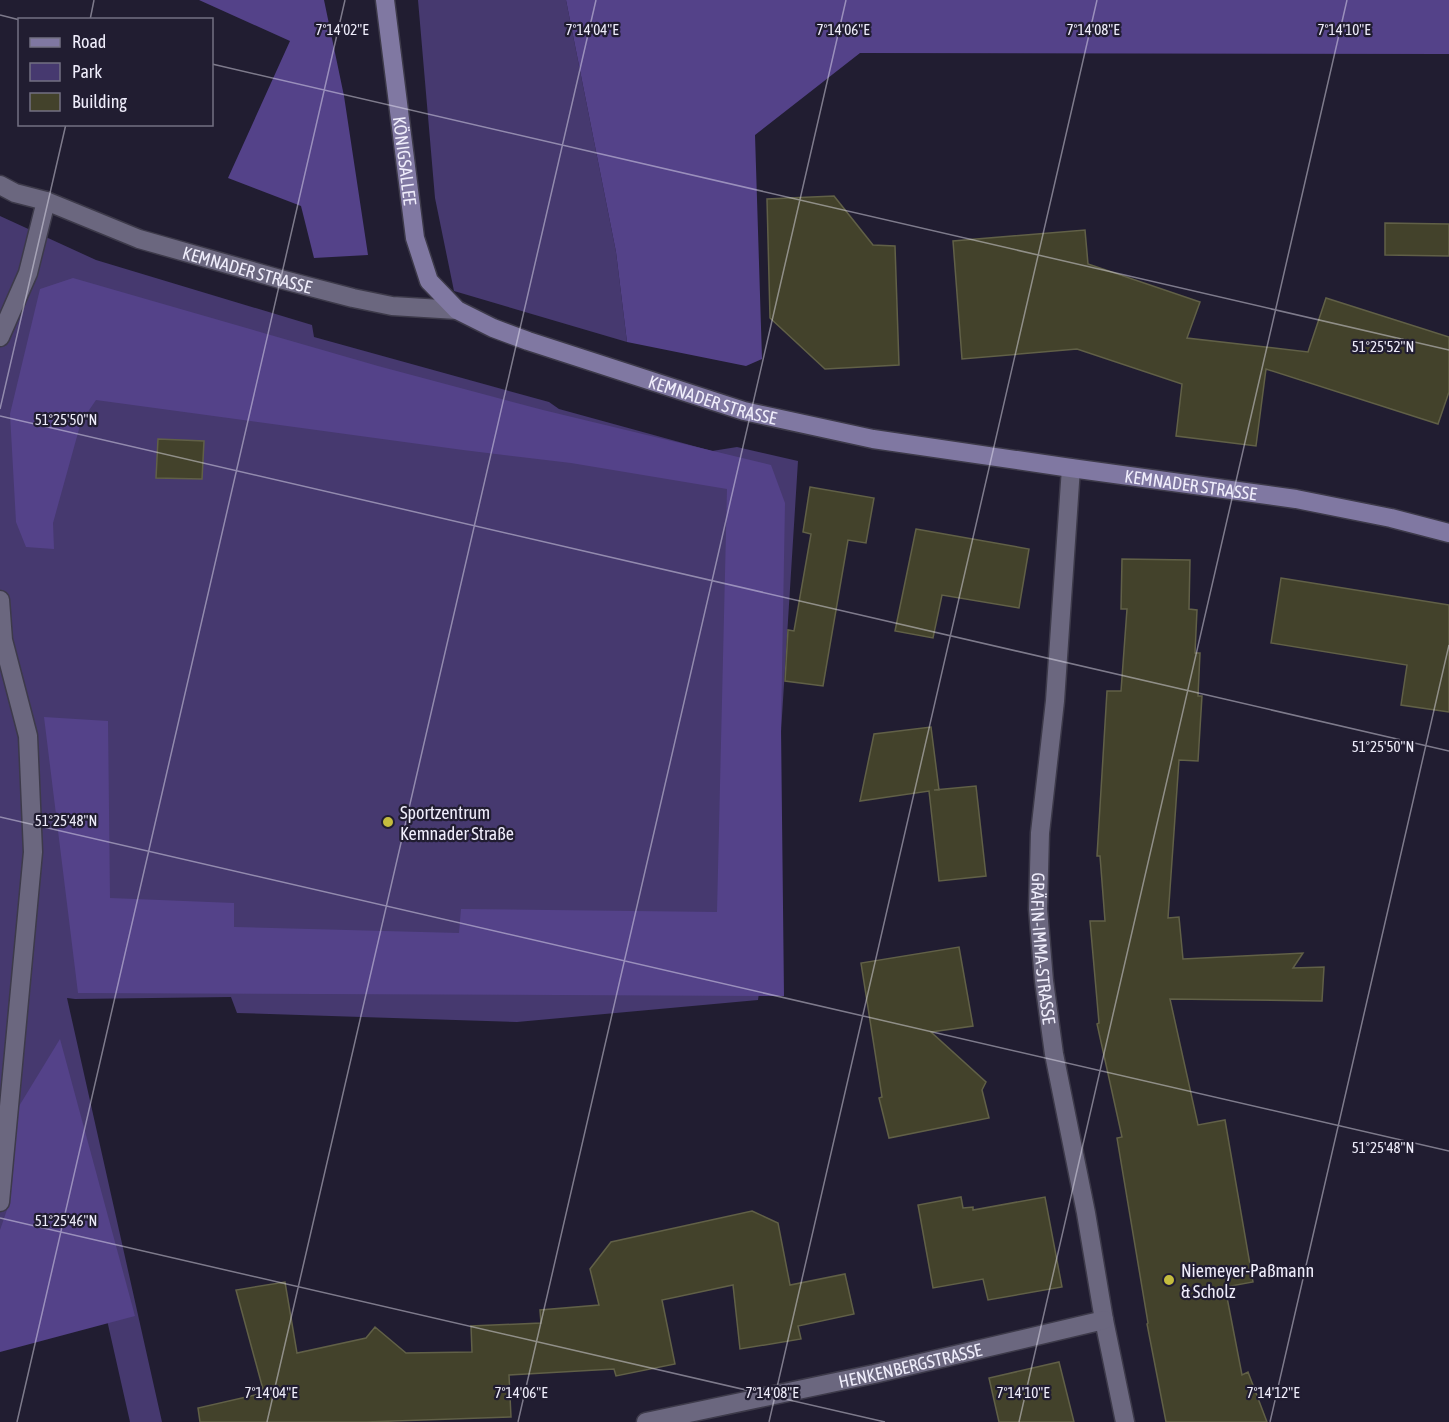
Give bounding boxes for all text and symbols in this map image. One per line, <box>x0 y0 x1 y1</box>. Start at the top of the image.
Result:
legend <box>18 18 213 126</box>
text: 7°14'02"E <box>315 21 369 38</box>
text: 7°14'04"E <box>565 21 619 38</box>
text: 7°14'06"E <box>816 21 870 38</box>
text: 7°14'08"E <box>1066 21 1120 38</box>
text: 7°14'10"E <box>1317 21 1371 38</box>
text: Road <box>72 31 106 52</box>
text: Park <box>72 61 102 82</box>
text: Building <box>72 91 127 112</box>
street label: KÖNIGSALLEE <box>389 115 421 207</box>
street label: KEMNADER STRASSE <box>180 241 315 297</box>
text: 51°25'52"N <box>1352 338 1414 355</box>
street label: KEMNADER STRASSE <box>646 370 779 428</box>
text: 51°25'50"N <box>35 411 97 428</box>
street label: KEMNADER STRASSE <box>1123 465 1258 504</box>
text: 51°25'50"N <box>1352 738 1414 755</box>
place label: Sportzentrum Kemnader Straße <box>400 802 514 844</box>
text: 51°25'48"N <box>35 812 97 829</box>
marker: Sportzentrum Kemnader Straße <box>381 815 395 829</box>
street label: GRÄFIN-IMMA-STRASSE <box>1027 872 1060 1026</box>
text: 51°25'48"N <box>1352 1139 1414 1156</box>
text: 51°25'46"N <box>35 1212 97 1229</box>
place label: Niemeyer-Paßmann & Scholz <box>1181 1260 1314 1302</box>
marker: Niemeyer-Paßmann & Scholz <box>1162 1273 1176 1287</box>
street label: HENKENBERGSTRASSE <box>836 1338 984 1392</box>
text: 7°14'04"E <box>244 1384 298 1401</box>
text: 7°14'06"E <box>494 1384 548 1401</box>
text: 7°14'08"E <box>745 1384 799 1401</box>
text: 7°14'10"E <box>996 1384 1050 1401</box>
text: 7°14'12"E <box>1246 1384 1300 1401</box>

